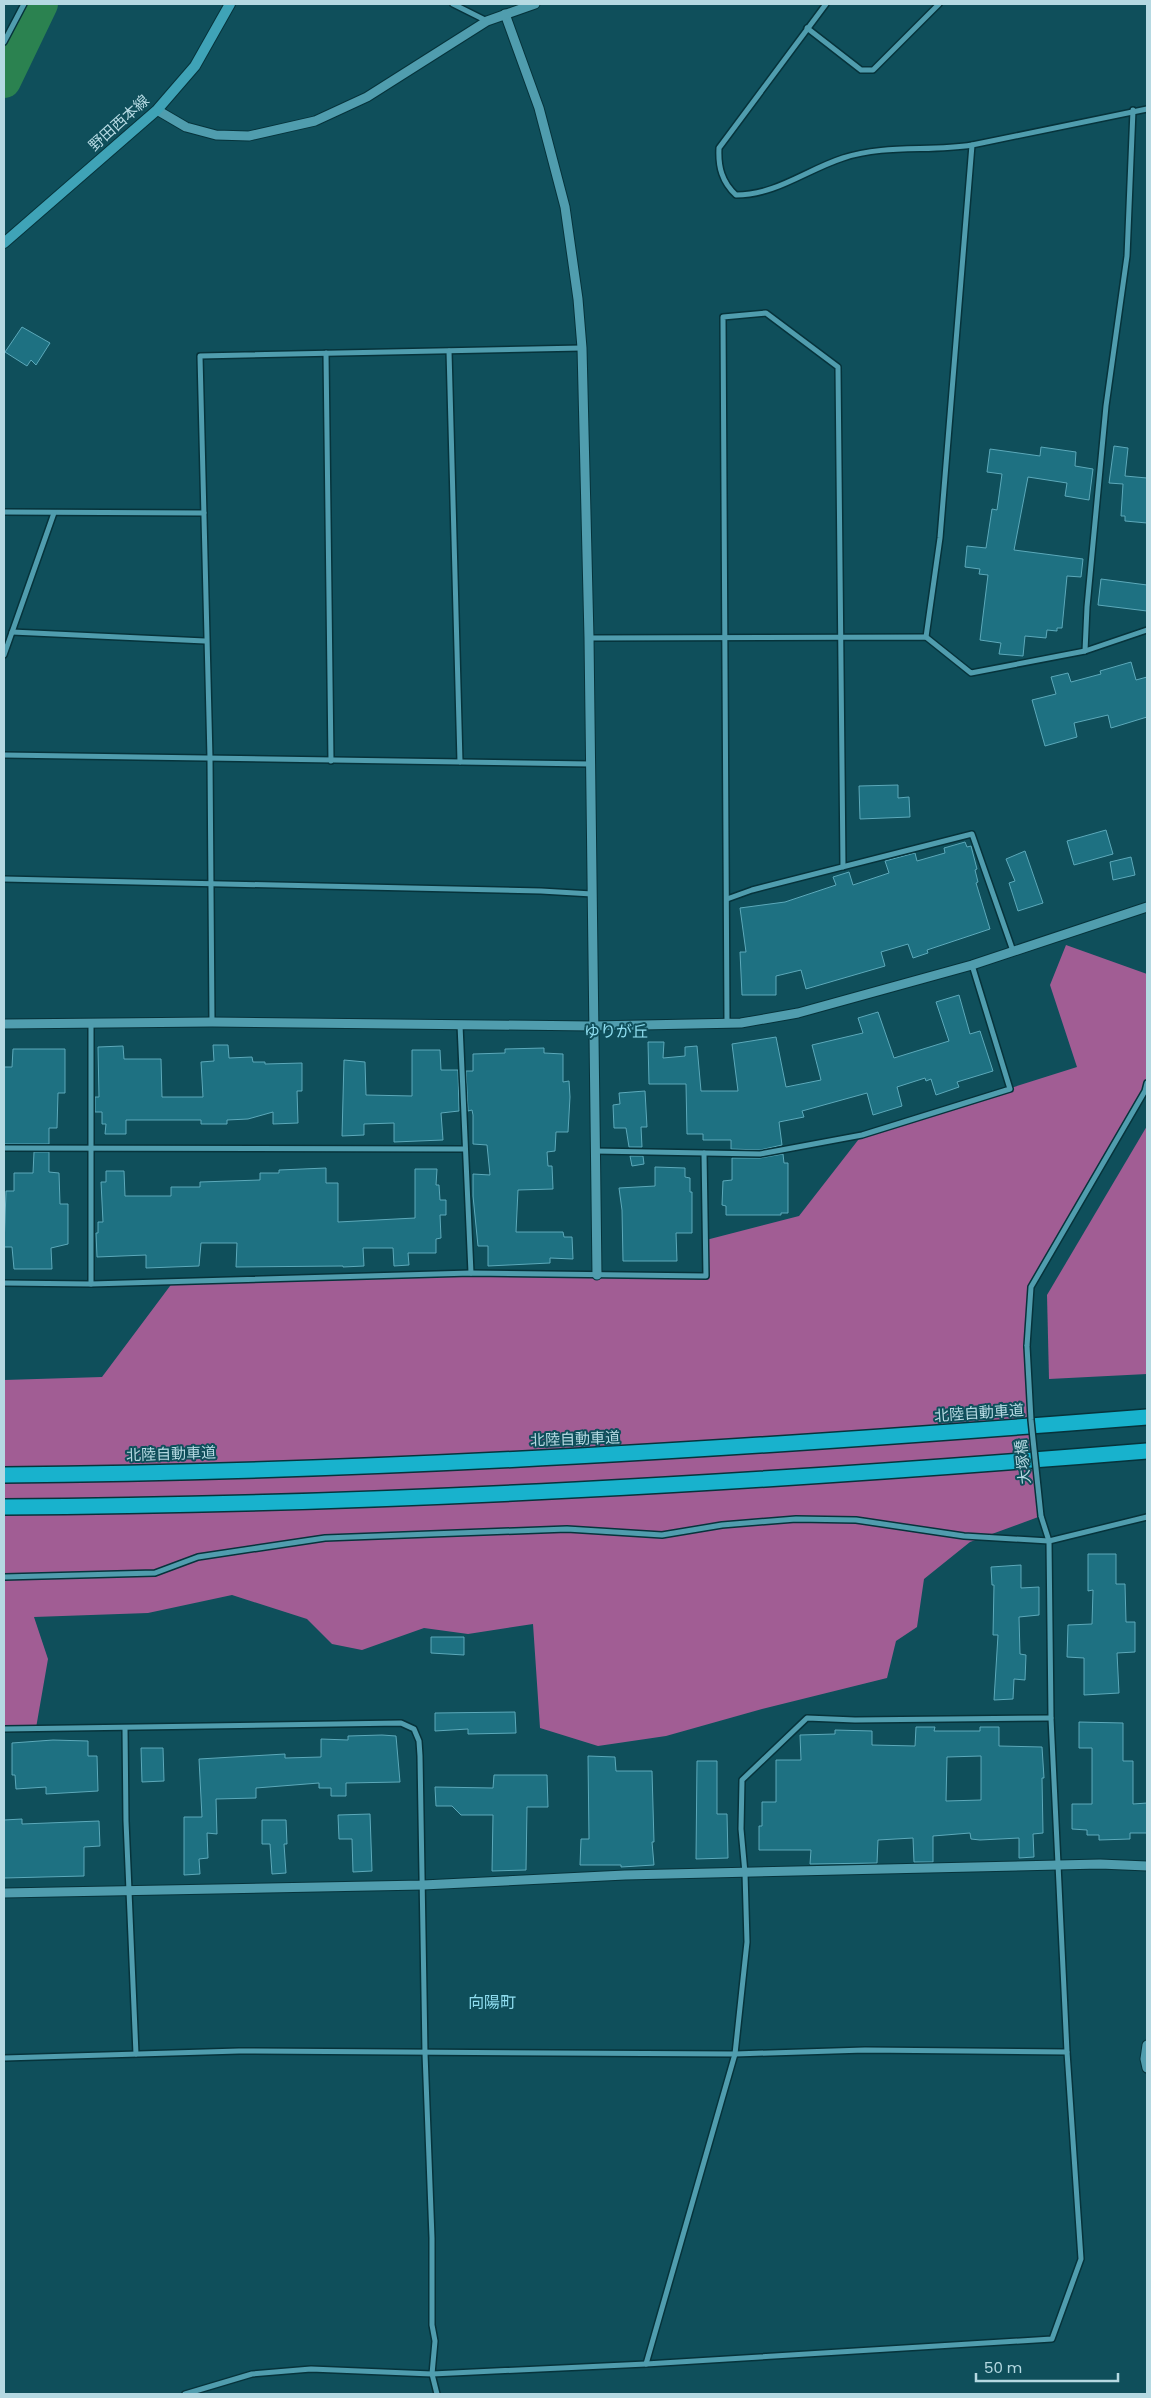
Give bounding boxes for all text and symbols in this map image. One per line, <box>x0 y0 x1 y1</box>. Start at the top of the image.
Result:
street label: 野田西本線 <box>84 90 154 156</box>
district label: ゆりが丘 <box>584 1020 648 1043</box>
street label: 北陸自動車道 <box>933 1399 1025 1426</box>
street label: 北陸自動車道 <box>530 1426 620 1451</box>
street label: 大塚橋 <box>1010 1439 1035 1486</box>
street label: 北陸自動車道 <box>126 1441 216 1466</box>
district label: 向陽町 <box>468 1991 516 2014</box>
scale bar <box>976 2350 1118 2382</box>
text: 50 m <box>984 2357 1022 2378</box>

